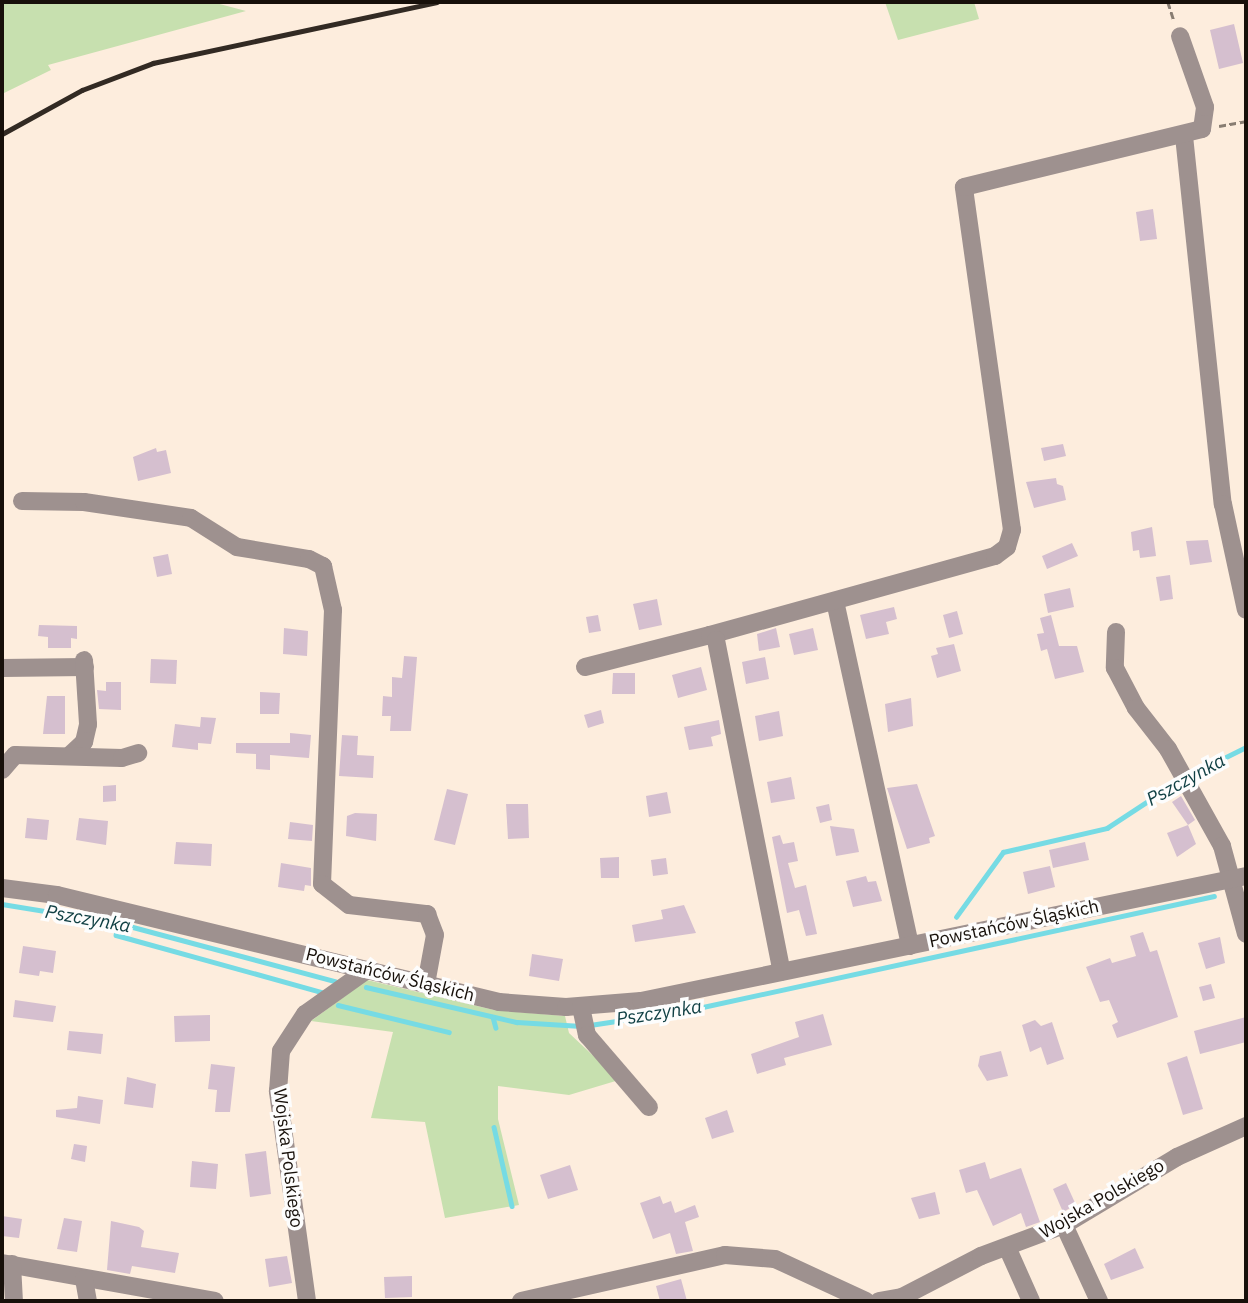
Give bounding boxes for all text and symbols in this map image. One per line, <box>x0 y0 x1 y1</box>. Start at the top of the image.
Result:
water label: Pszczynka <box>1143 749 1229 811</box>
street label: Powstańców Śląskich <box>927 895 1101 953</box>
water label: Pszczynka <box>43 900 133 938</box>
street label: Powstańców Śląskich <box>303 944 477 1006</box>
water label: Pszczynka <box>615 995 703 1031</box>
street label: Wojska Polskiego <box>269 1087 307 1229</box>
street label: Wojska Polskiego <box>1036 1155 1168 1243</box>

